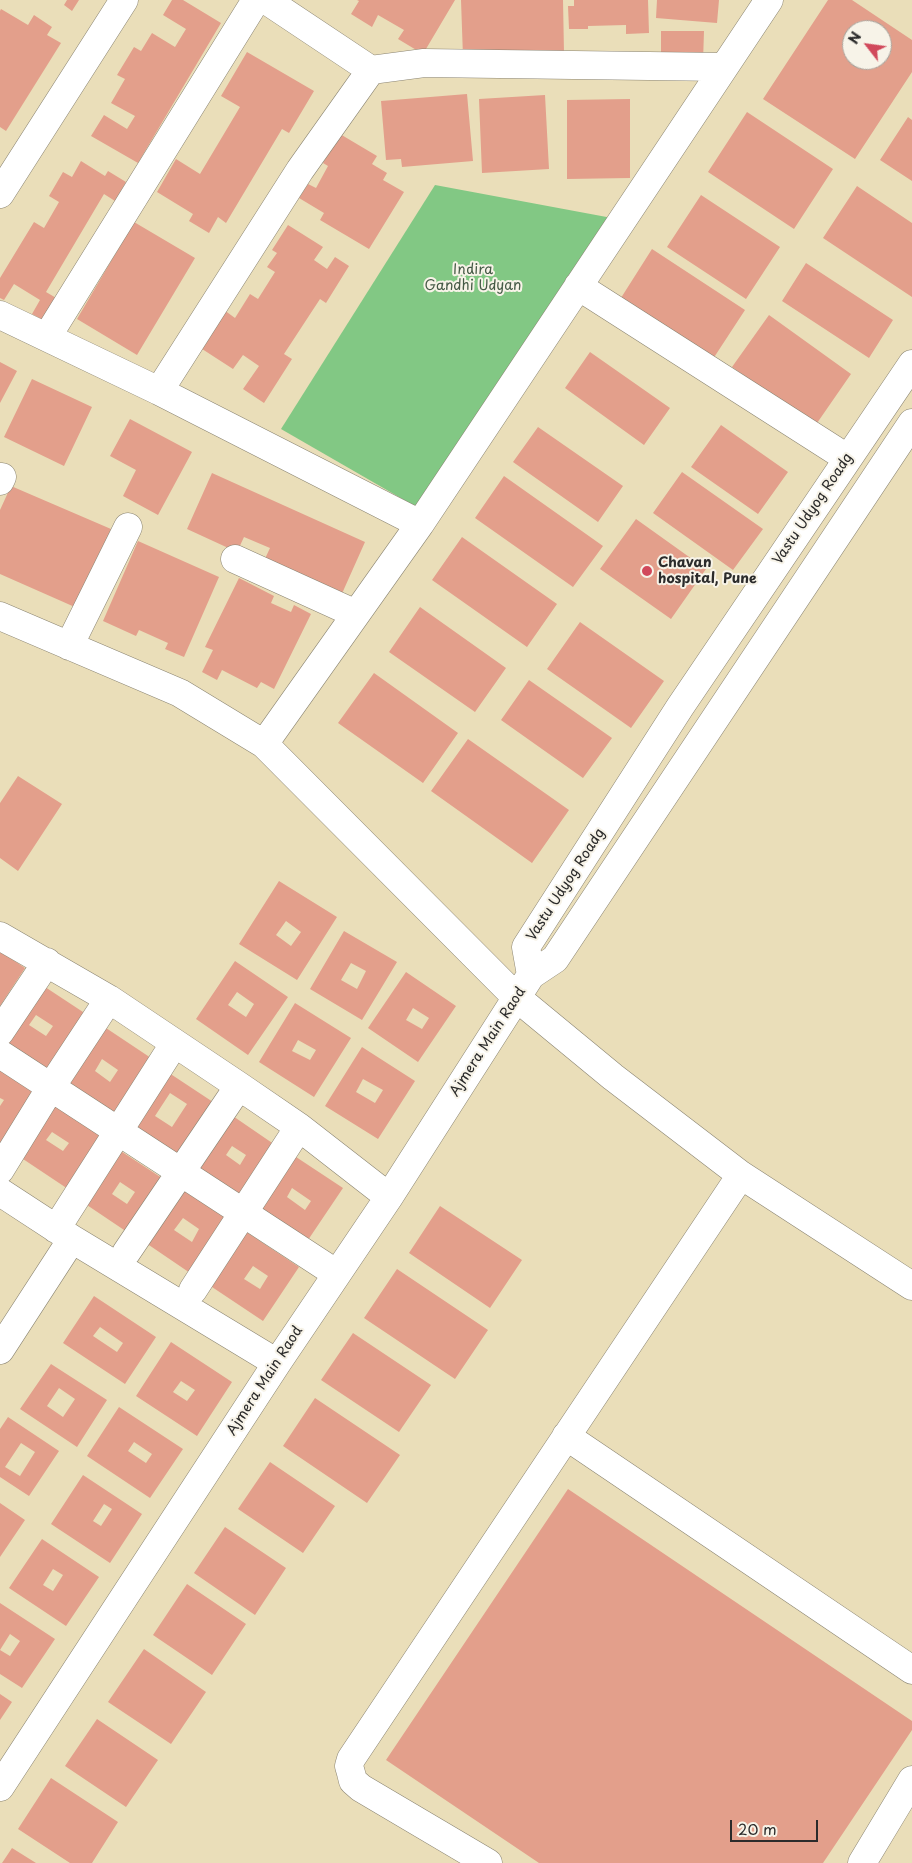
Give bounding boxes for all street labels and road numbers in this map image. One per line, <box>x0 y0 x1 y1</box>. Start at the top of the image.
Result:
street label: Vastu Udyog Roadg <box>770 450 856 568</box>
street label: Vastu Udyog Roadg <box>523 826 609 944</box>
street label: Ajmera Main Raod <box>446 984 530 1100</box>
street label: Ajmera Main Raod <box>223 1323 307 1439</box>

